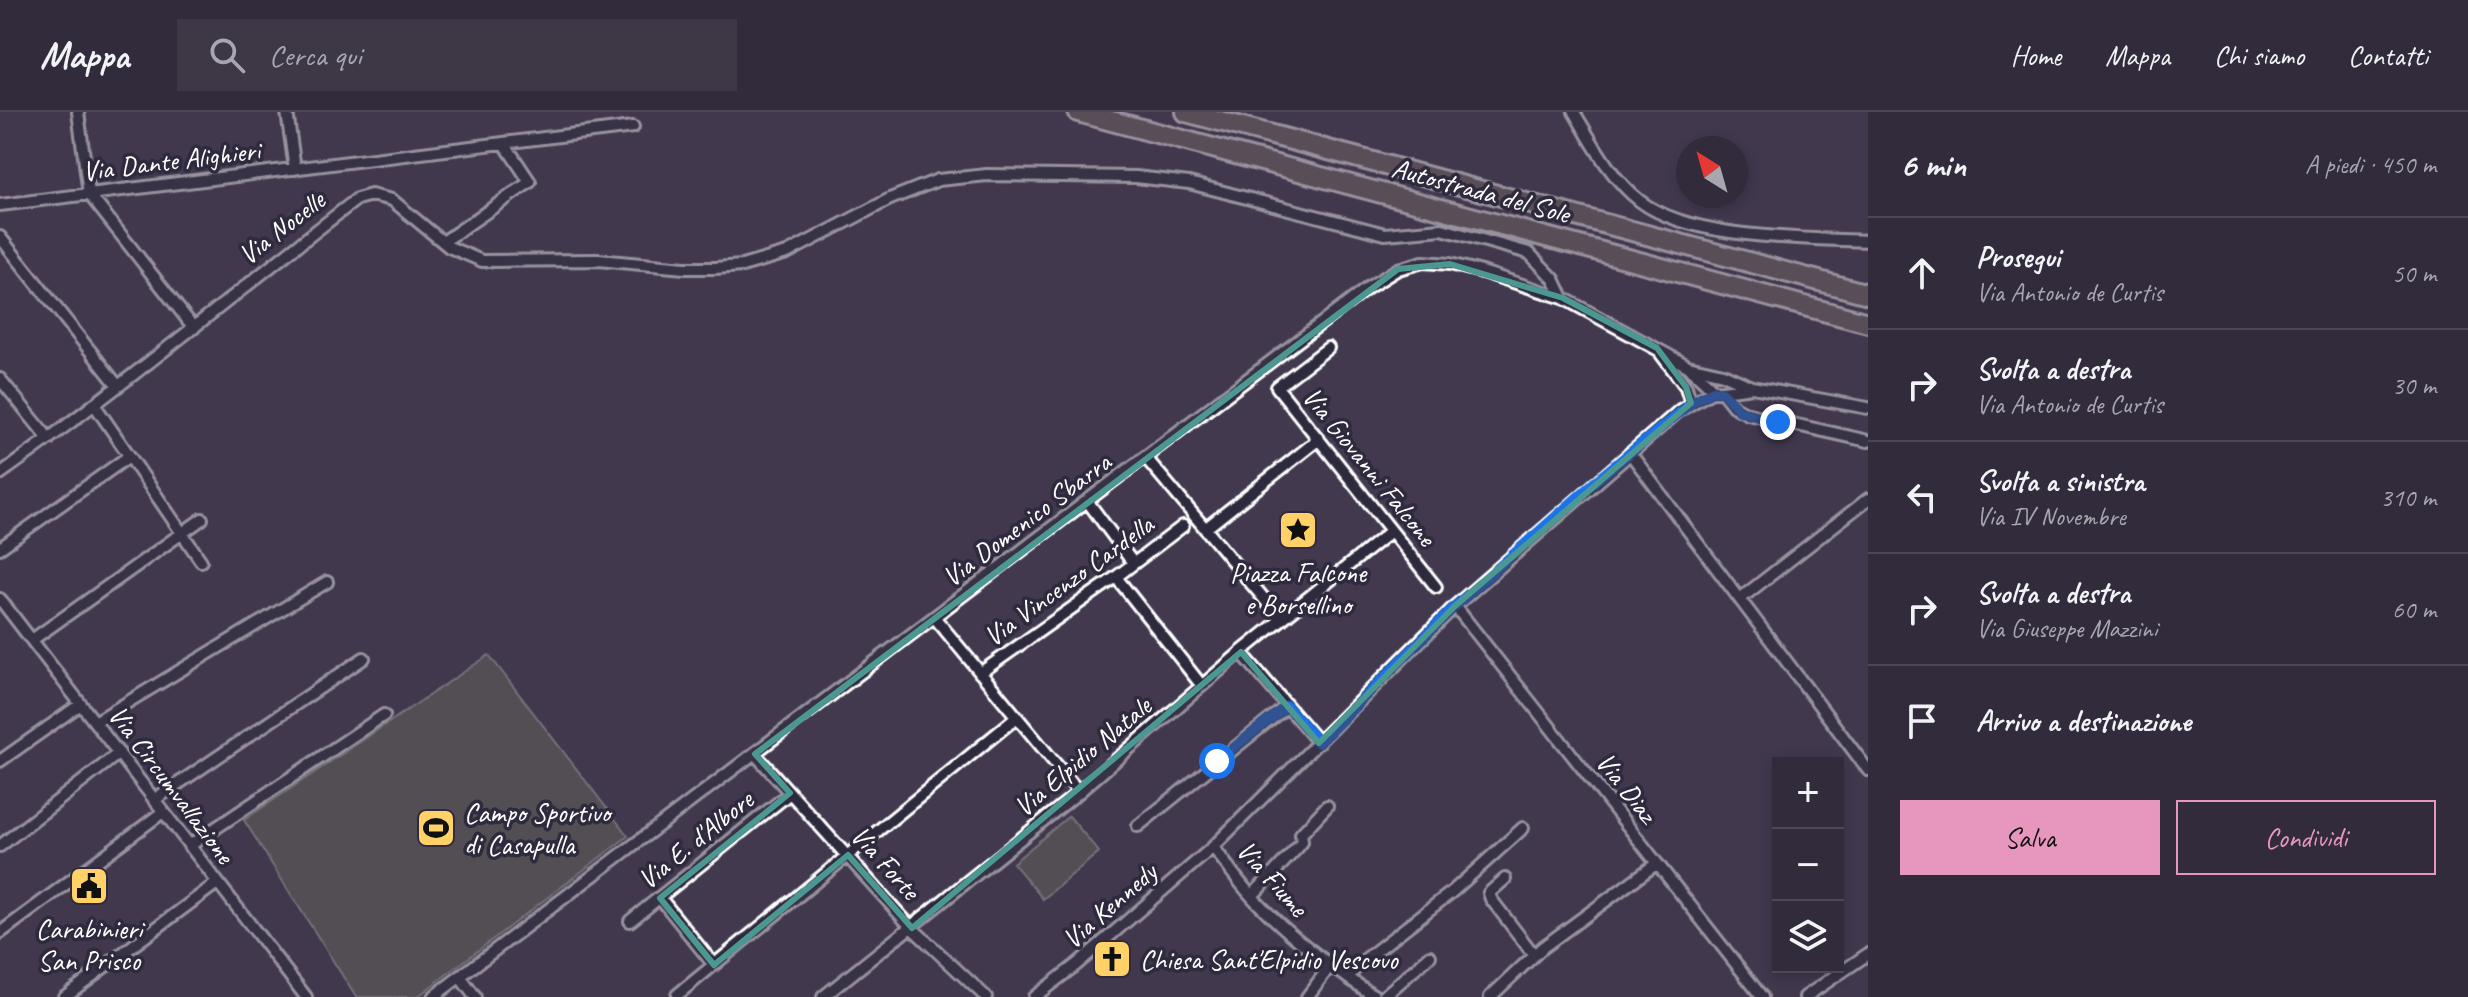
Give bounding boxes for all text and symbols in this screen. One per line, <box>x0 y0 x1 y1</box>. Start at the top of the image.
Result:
search box <box>177 19 737 91</box>
text: Mappa <box>40 32 129 79</box>
icon: search <box>205 33 249 77</box>
text: Cerca qui <box>269 36 362 74</box>
text: Home <box>2011 38 2061 73</box>
text: Mappa <box>2105 38 2170 73</box>
text: Chi siamo <box>2214 38 2304 73</box>
text: Contatti <box>2348 38 2428 73</box>
street label: Via Dante Alighieri <box>80 132 266 189</box>
north arrow <box>1676 136 1748 208</box>
text: 6 min <box>1900 143 1966 186</box>
text: A piedi · 450 m <box>2305 148 2436 181</box>
street label: Autostrada del Sole <box>1388 150 1575 232</box>
street label: Via Nocelle <box>231 182 333 272</box>
text: Prosegui <box>1976 238 2060 276</box>
icon: ahead <box>1900 251 1944 295</box>
text: 50 m <box>2392 257 2436 290</box>
text: Via Antonio de Curtis <box>1976 276 2163 309</box>
text: Svolta a destra <box>1976 350 2130 388</box>
icon: right <box>1900 363 1944 407</box>
text: 30 m <box>2392 369 2436 402</box>
street label: Via Giovanni Falcone <box>1295 380 1445 554</box>
text: Via Antonio de Curtis <box>1976 388 2163 421</box>
route end <box>1760 404 1796 440</box>
street label: Via Domenico Sbarra <box>935 444 1119 594</box>
text: Svolta a sinistra <box>1976 462 2145 500</box>
icon: left <box>1900 475 1944 519</box>
text: 310 m <box>2380 481 2436 514</box>
text: Via IV Novembre <box>1976 500 2126 533</box>
street label: Via Vincenzo Cardella <box>977 506 1161 654</box>
place icon: Piazza Falcone e Borsellino <box>1277 509 1319 551</box>
place label: Piazza Falcone e Borsellino <box>1230 555 1368 622</box>
text: Svolta a destra <box>1976 574 2130 612</box>
icon: right <box>1900 587 1944 631</box>
text: 60 m <box>2392 593 2436 626</box>
text: Via Giuseppe Mazzini <box>1976 612 2157 645</box>
street label: Via Elpidio Natale <box>1006 688 1160 824</box>
street label: Via Circumvallazione <box>101 698 244 872</box>
icon: arrive <box>1900 699 1944 743</box>
text: Arrivo a destinazione <box>1976 702 2191 740</box>
route start <box>1199 743 1235 779</box>
street label: Via Diaz <box>1588 745 1667 832</box>
map controls <box>1772 757 1844 973</box>
button: + <box>1772 757 1844 829</box>
street label: Via E. d'Albore <box>631 781 762 897</box>
place label: Campo Sportivo di Casapulla <box>464 795 613 862</box>
button: Salva <box>1900 800 2160 875</box>
button: Condividi <box>2176 800 2436 875</box>
sports icon: Campo Sportivo di Casapulla <box>415 807 457 849</box>
street label: Via Forte <box>843 818 929 908</box>
button: − <box>1772 829 1844 901</box>
street label: Via Fiume <box>1229 833 1317 925</box>
street label: Via Kennedy <box>1055 853 1166 956</box>
public building icon: Carabinieri San Prisco <box>68 865 110 907</box>
button: layers <box>1772 901 1844 973</box>
place label: Carabinieri San Prisco <box>36 911 146 978</box>
church icon: Chiesa Sant'Elpidio Vescovo <box>1091 938 1133 980</box>
place label: Chiesa Sant'Elpidio Vescovo <box>1140 942 1400 977</box>

